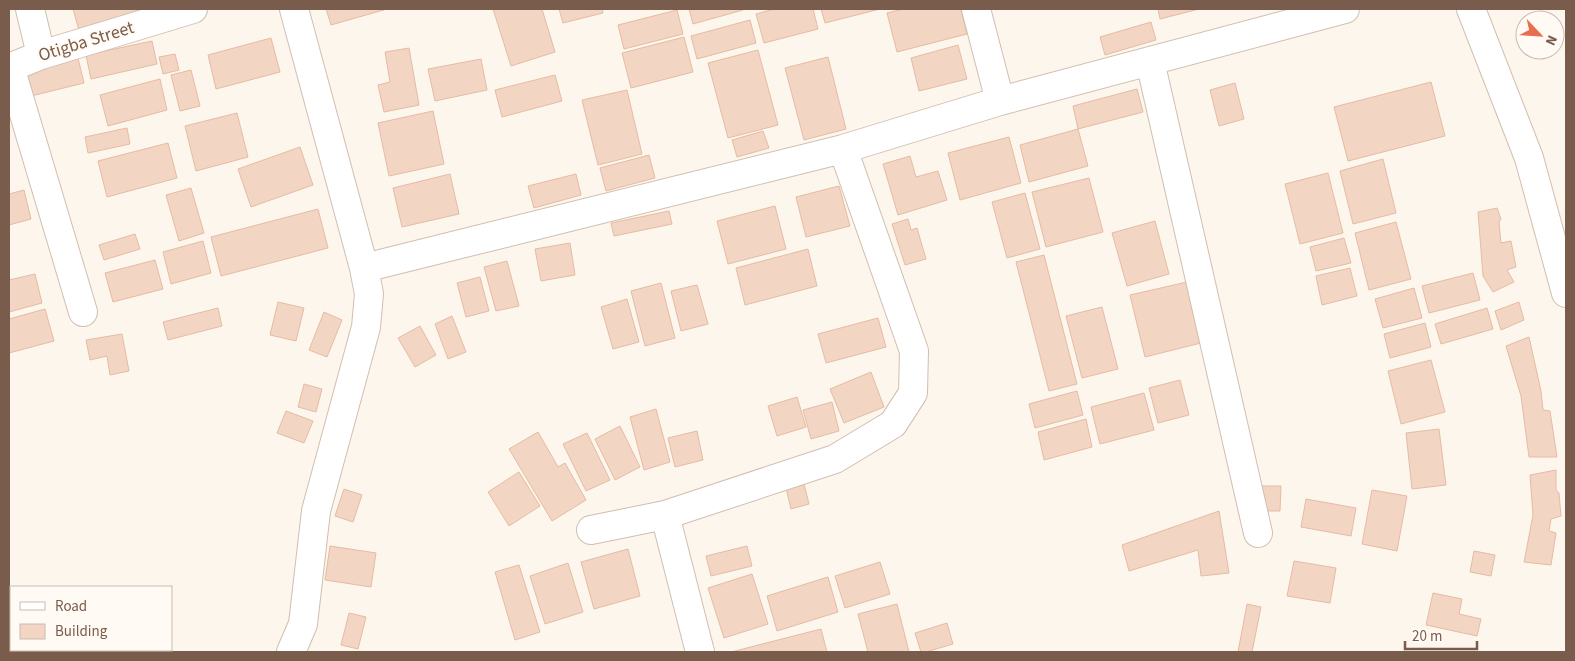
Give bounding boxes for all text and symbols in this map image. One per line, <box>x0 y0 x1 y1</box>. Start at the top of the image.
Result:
north arrow <box>1515 10 1565 60</box>
street label: Otigba Street <box>35 15 137 68</box>
text: N <box>1540 32 1562 49</box>
legend <box>10 586 172 651</box>
text: Road <box>55 596 87 617</box>
scale bar <box>1405 618 1478 650</box>
text: Building <box>55 621 108 642</box>
text: 20 m <box>1412 626 1442 647</box>

